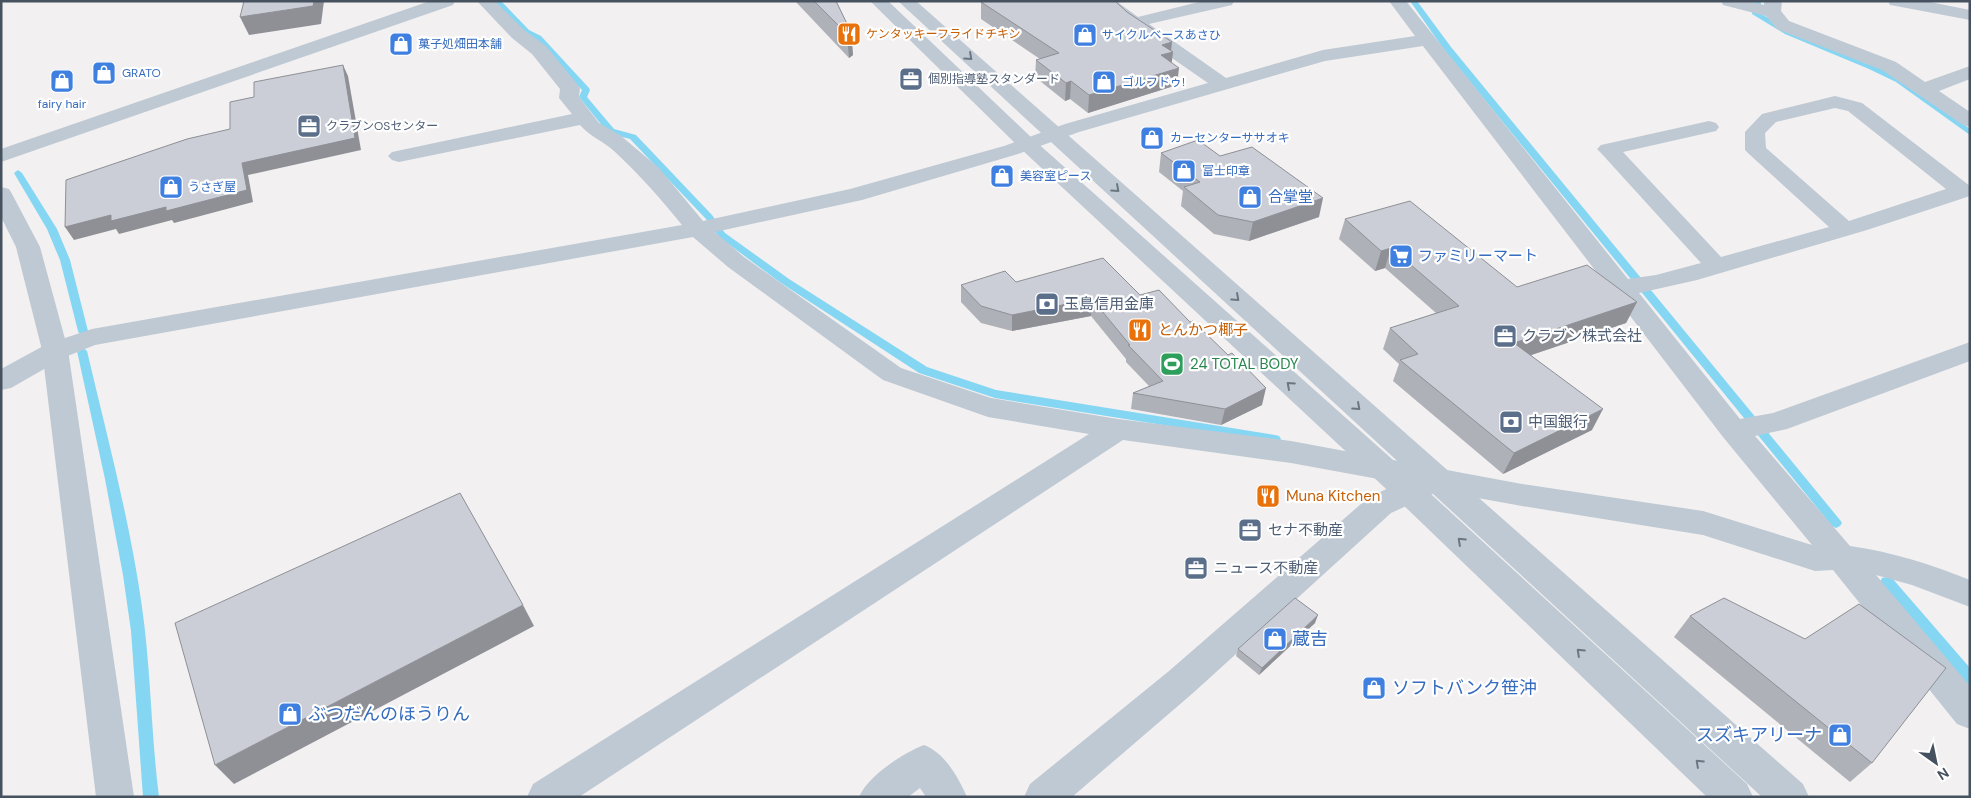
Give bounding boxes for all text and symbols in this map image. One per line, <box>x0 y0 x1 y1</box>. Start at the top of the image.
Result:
restaurant icon: ケンタッキーフライドチキン <box>836 21 862 47</box>
shop icon: サイクルベースあさひ <box>1072 22 1098 48</box>
place label: ケンタッキーフライドチキン <box>866 26 1021 42</box>
place label: サイクルベースあさひ <box>1102 27 1221 43</box>
shop icon: 菓子処畑田本舗 <box>388 31 414 57</box>
place label: 菓子処畑田本舗 <box>418 36 502 52</box>
one-way arrow <box>963 51 972 60</box>
shop icon: GRATO <box>91 60 117 86</box>
place label: GRATO <box>122 65 161 81</box>
office icon: 個別指導塾スタンダード <box>898 66 924 92</box>
shop icon: fairy hair <box>49 68 75 94</box>
shop icon: ゴルフドゥ! <box>1091 69 1117 95</box>
place label: 個別指導塾スタンダード <box>928 71 1060 87</box>
place label: ゴルフドゥ! <box>1122 74 1185 90</box>
place label: fairy hair <box>38 96 87 112</box>
office icon: クラブンOSセンター <box>296 113 322 139</box>
place label: クラブンOSセンター <box>326 118 438 134</box>
shop icon: カーセンターササオキ <box>1139 125 1165 151</box>
place label: カーセンターササオキ <box>1170 130 1290 146</box>
shop icon: 富士印章 <box>1171 158 1197 184</box>
shop icon: 美容室ピース <box>989 163 1015 189</box>
place label: 富士印章 <box>1202 163 1250 179</box>
place label: 美容室ピース <box>1020 168 1091 184</box>
shop icon: うさぎ屋 <box>158 174 184 200</box>
place label: うさぎ屋 <box>188 179 236 195</box>
one-way arrow <box>1110 183 1119 192</box>
shop icon: 合掌堂 <box>1237 184 1263 210</box>
place label: 合掌堂 <box>1268 187 1313 207</box>
supermarket icon: ファミリーマート <box>1388 243 1414 269</box>
place label: ファミリーマート <box>1418 246 1538 266</box>
bank icon: 玉島信用金庫 <box>1034 291 1060 317</box>
one-way arrow <box>1231 292 1240 301</box>
place label: 玉島信用金庫 <box>1064 294 1154 314</box>
restaurant icon: とんかつ椰子 <box>1127 317 1153 343</box>
place label: とんかつ椰子 <box>1158 320 1248 340</box>
office icon: クラブン株式会社 <box>1492 323 1518 349</box>
place label: クラブン株式会社 <box>1522 326 1642 346</box>
sports icon: 24 TOTAL BODY <box>1159 351 1185 377</box>
place label: 24 TOTAL BODY <box>1190 354 1299 374</box>
one-way arrow <box>1286 381 1295 390</box>
one-way arrow <box>1351 401 1360 410</box>
bank icon: 中国銀行 <box>1498 409 1524 435</box>
place label: 中国銀行 <box>1528 412 1588 432</box>
restaurant icon: Muna Kitchen <box>1255 483 1281 509</box>
place label: Muna Kitchen <box>1286 486 1380 506</box>
office icon: セナ不動産 <box>1237 517 1263 543</box>
place label: セナ不動産 <box>1268 520 1343 540</box>
one-way arrow <box>1458 538 1467 547</box>
office icon: ニュース不動産 <box>1183 555 1209 581</box>
place label: ニュース不動産 <box>1214 558 1318 578</box>
shop icon: 蔵吉 <box>1262 626 1288 652</box>
place label: 蔵吉 <box>1292 627 1328 651</box>
one-way arrow <box>1577 649 1586 658</box>
shop icon: ソフトバンク笹沖 <box>1361 675 1387 701</box>
place label: ソフトバンク笹沖 <box>1392 676 1537 700</box>
shop icon: ぶつだんのほうりん <box>277 701 303 727</box>
place label: ぶつだんのほうりん <box>308 702 470 726</box>
shop icon: スズキアリーナ <box>1827 722 1853 748</box>
place label: スズキアリーナ <box>1696 723 1822 747</box>
north arrow <box>1911 738 1961 788</box>
one-way arrow <box>1695 760 1704 769</box>
text: N <box>1934 764 1952 784</box>

